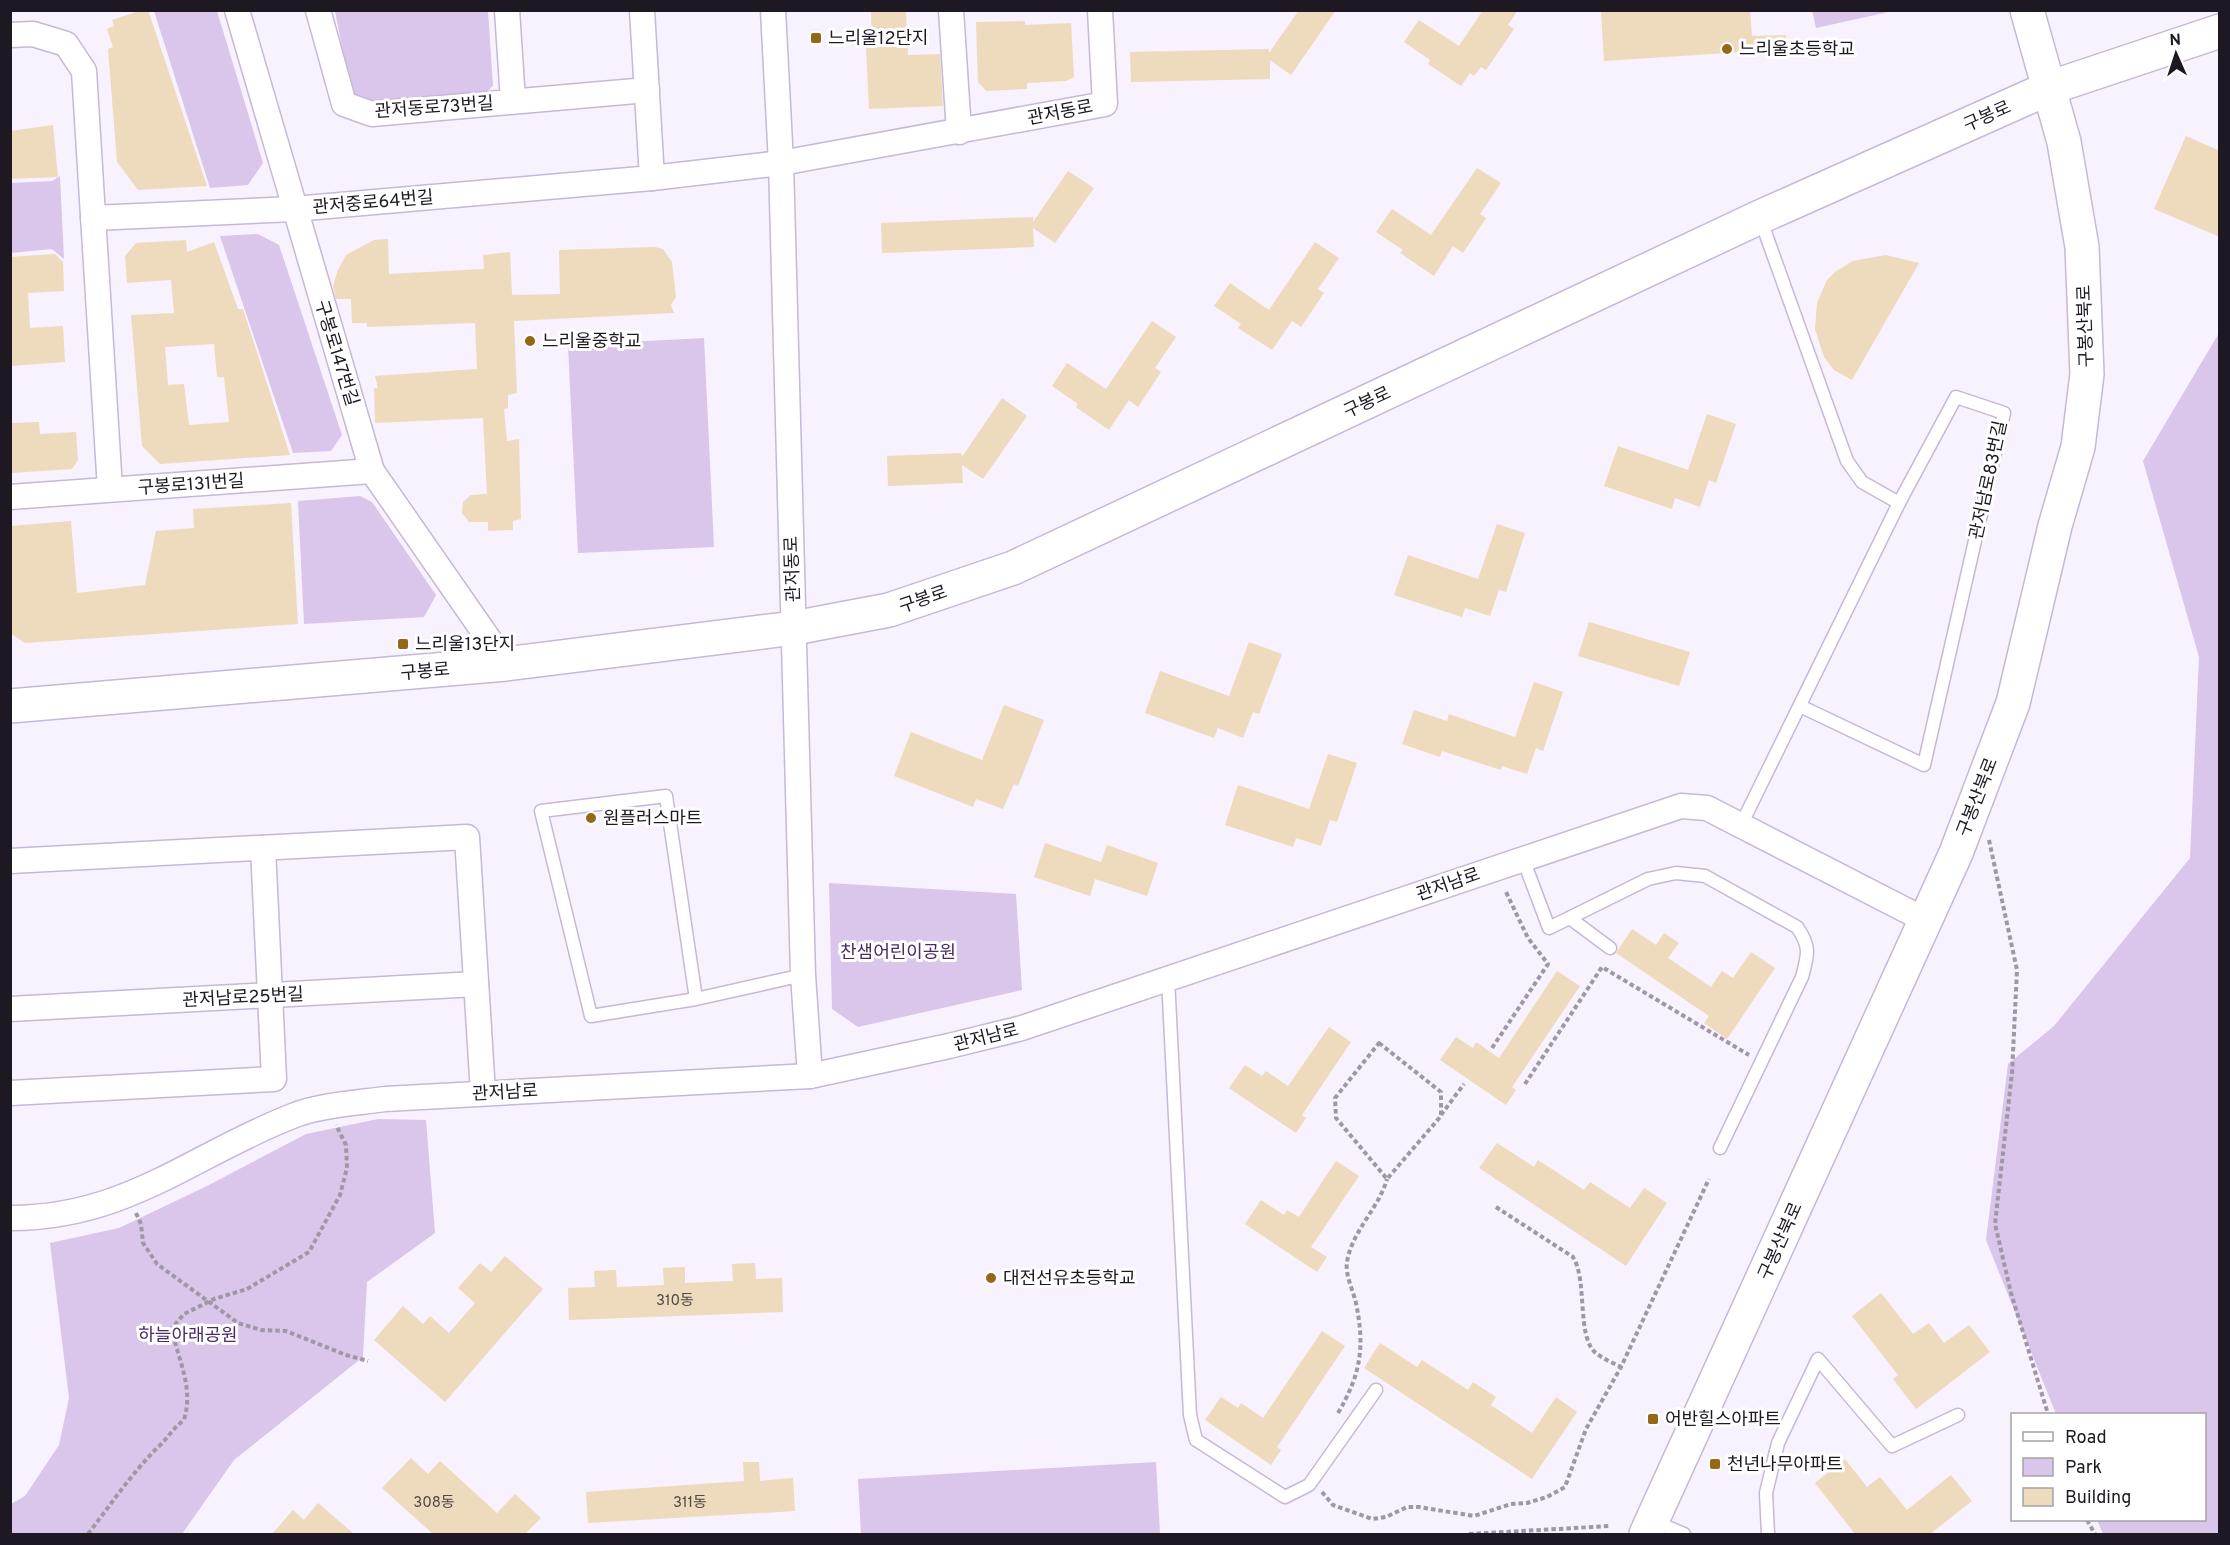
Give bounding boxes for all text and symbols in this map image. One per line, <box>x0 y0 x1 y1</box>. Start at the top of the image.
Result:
north arrow <box>2146 24 2206 84</box>
place label: 느리울12단지 <box>828 28 929 51</box>
marker: 느리울12단지 <box>809 31 823 45</box>
text: N <box>2169 31 2182 51</box>
place label: 느리울초등학교 <box>1739 39 1855 62</box>
marker: 느리울초등학교 <box>1720 42 1734 56</box>
street label: 관저동로73번길 <box>374 93 494 124</box>
street label: 관저동로 <box>1026 96 1095 131</box>
street label: 구봉로 <box>1960 97 2015 138</box>
street label: 관저중로64번길 <box>312 187 435 220</box>
street label: 구봉산북로 <box>2074 284 2099 368</box>
street label: 구봉로147번길 <box>309 298 363 409</box>
place label: 느리울중학교 <box>542 331 641 354</box>
marker: 느리울중학교 <box>523 334 537 348</box>
street label: 구봉로 <box>1340 382 1395 424</box>
street label: 관저남로83번길 <box>1966 419 2013 542</box>
street label: 구봉로131번길 <box>137 470 245 501</box>
street label: 관저동로 <box>781 535 806 602</box>
street label: 구봉로 <box>896 581 951 619</box>
place label: 느리울13단지 <box>415 634 515 657</box>
marker: 느리울13단지 <box>396 637 410 651</box>
street label: 구봉로 <box>399 659 451 686</box>
street label: 구봉산북로 <box>1953 755 2004 840</box>
place label: 원플러스마트 <box>603 808 702 831</box>
marker: 원플러스마트 <box>584 811 598 825</box>
street label: 관저남로 <box>1413 864 1484 907</box>
park label: 찬샘어린이공원 <box>840 942 956 965</box>
street label: 관저남로25번길 <box>182 984 304 1013</box>
street label: 관저남로 <box>951 1019 1021 1058</box>
street label: 관저남로 <box>471 1080 539 1107</box>
street label: 구봉산북로 <box>1754 1199 1809 1284</box>
place label: 대전선유초등학교 <box>1003 1268 1135 1291</box>
marker: 대전선유초등학교 <box>984 1271 998 1285</box>
house number: 310동 <box>656 1292 694 1311</box>
park label: 하늘아래공원 <box>138 1325 238 1348</box>
place label: 어반힐스아파트 <box>1665 1409 1781 1432</box>
marker: 어반힐스아파트 <box>1646 1412 1660 1426</box>
legend <box>2011 1413 2206 1521</box>
text: Road <box>2065 1427 2107 1450</box>
place label: 천년나무아파트 <box>1727 1454 1843 1477</box>
marker: 천년나무아파트 <box>1708 1457 1722 1471</box>
text: Park <box>2065 1457 2102 1480</box>
text: Building <box>2065 1487 2131 1510</box>
house number: 308동 <box>413 1494 455 1513</box>
house number: 311동 <box>673 1494 707 1513</box>

